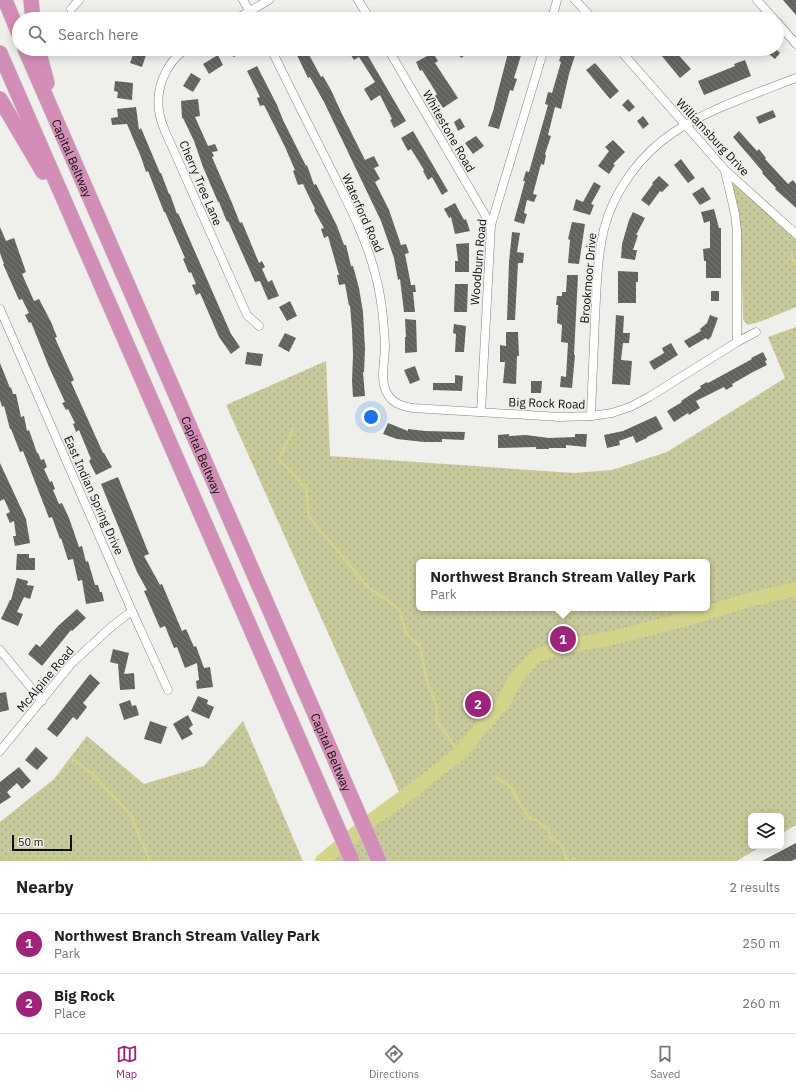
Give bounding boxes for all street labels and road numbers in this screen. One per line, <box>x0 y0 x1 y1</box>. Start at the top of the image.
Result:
street label: Whitestone Road <box>420 88 478 174</box>
street label: Williamsburg Drive <box>673 95 753 179</box>
street label: Capital Beltway <box>49 117 96 200</box>
street label: Cherry Tree Lane <box>176 138 226 228</box>
street label: Waterford Road <box>339 171 387 255</box>
street label: Woodburn Road <box>467 218 489 306</box>
street label: Brookmoor Drive <box>577 232 599 324</box>
street label: Big Rock Road <box>508 394 586 412</box>
street label: Capital Beltway <box>178 414 226 497</box>
street label: East Indian Spring Drive <box>61 433 127 557</box>
street label: McAlpine Road <box>13 643 77 715</box>
street label: Capital Beltway <box>308 711 355 794</box>

